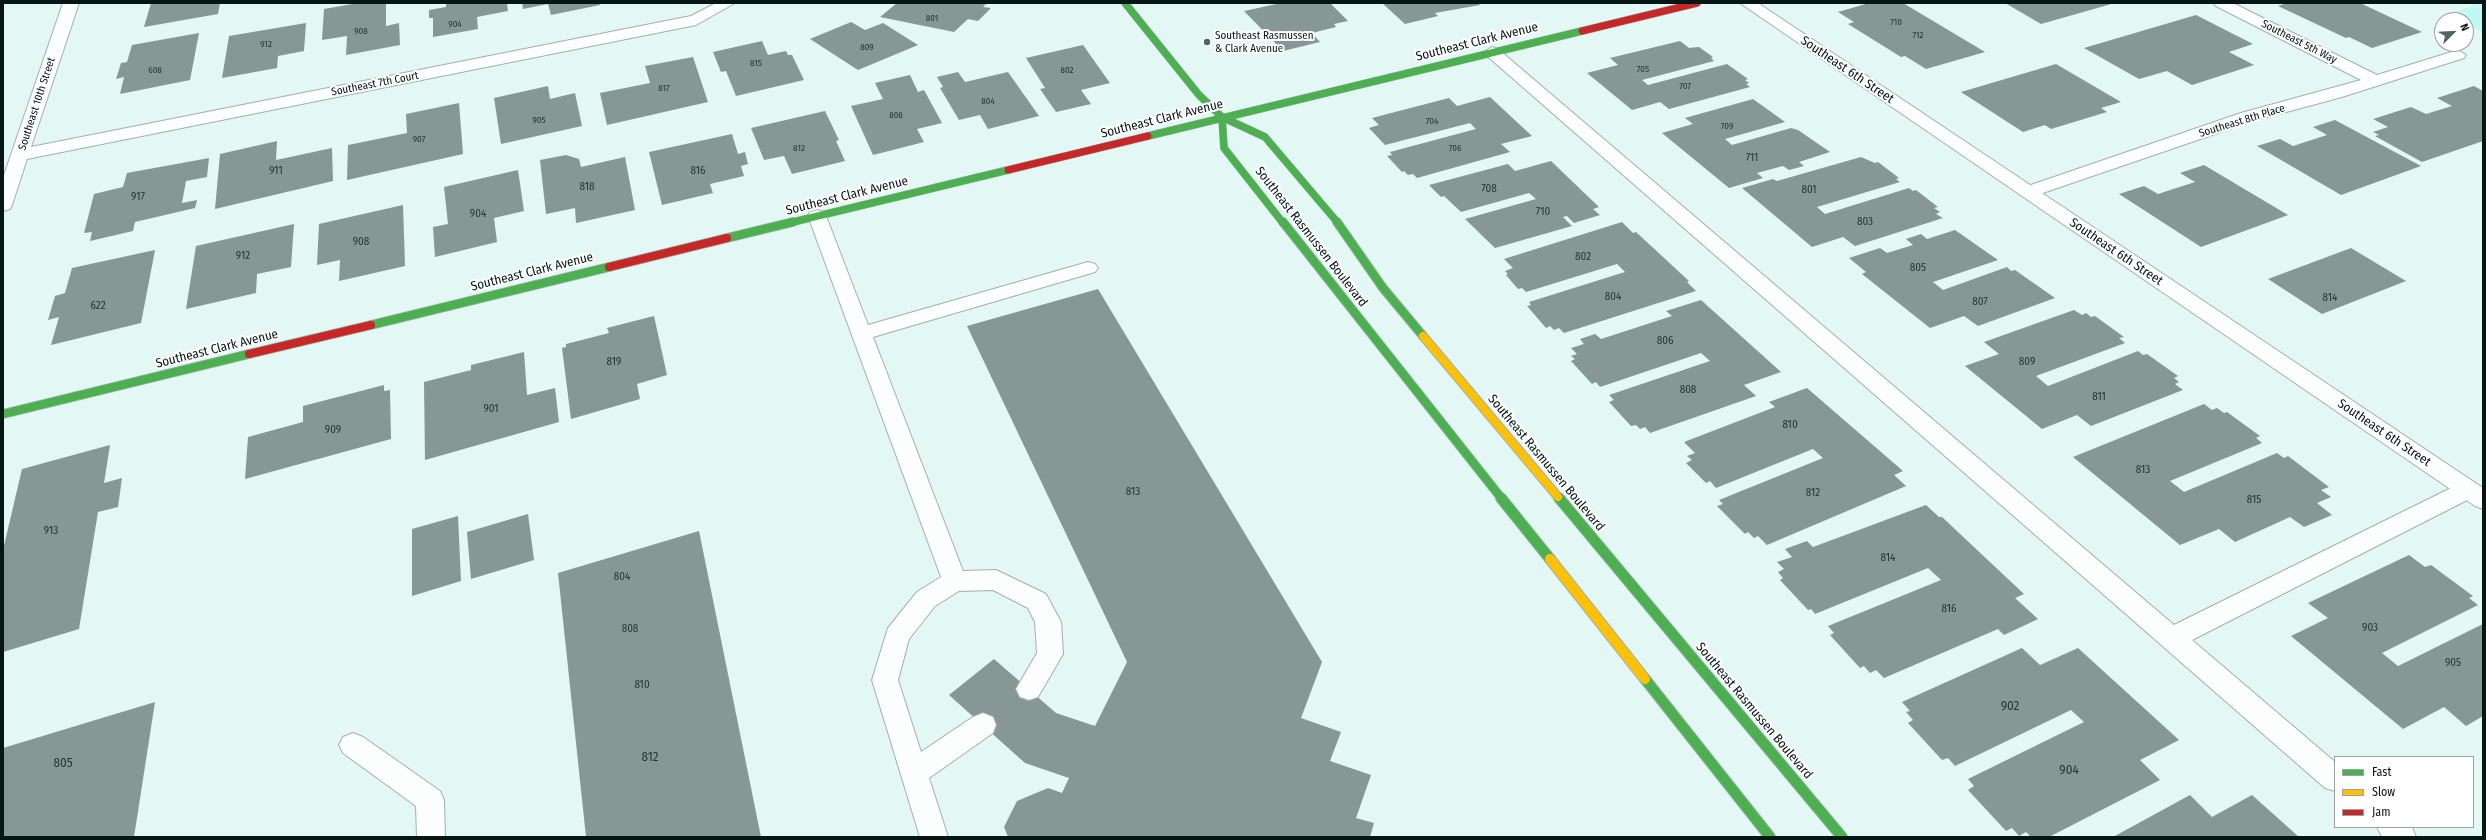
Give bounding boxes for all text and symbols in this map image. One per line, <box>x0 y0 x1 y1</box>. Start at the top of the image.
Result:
north arrow <box>2434 12 2474 52</box>
house number: 801 <box>926 13 938 23</box>
house number: 710 <box>1890 17 1902 27</box>
street label: Southeast 5th Way <box>2259 17 2339 67</box>
house number: 904 <box>448 19 462 29</box>
street label: Southeast Clark Avenue <box>1414 19 1540 65</box>
text: N <box>2457 22 2472 33</box>
house number: 908 <box>354 26 368 36</box>
place label: Southeast Rasmussen & Clark Avenue <box>1215 29 1314 55</box>
house number: 712 <box>1912 30 1924 40</box>
street label: Southeast 6th Street <box>1797 33 1897 107</box>
marker: Southeast Rasmussen & Clark Avenue <box>1202 37 1212 47</box>
house number: 912 <box>260 39 272 49</box>
house number: 809 <box>860 42 874 52</box>
street label: Southeast 10th Street <box>16 56 58 152</box>
house number: 815 <box>750 58 762 68</box>
house number: 705 <box>1637 64 1649 74</box>
house number: 608 <box>148 65 162 75</box>
house number: 802 <box>1060 65 1074 75</box>
street label: Southeast 7th Court <box>330 69 420 99</box>
house number: 707 <box>1679 81 1691 91</box>
house number: 817 <box>658 83 670 93</box>
house number: 804 <box>981 96 995 106</box>
street label: Southeast Clark Avenue <box>1099 96 1225 142</box>
street label: Southeast 8th Place <box>2197 102 2287 140</box>
house number: 808 <box>889 110 903 120</box>
house number: 905 <box>532 115 546 125</box>
house number: 704 <box>1426 116 1438 126</box>
house number: 709 <box>1721 121 1733 131</box>
house number: 907 <box>413 134 425 144</box>
house number: 812 <box>793 143 805 153</box>
house number: 706 <box>1449 143 1461 153</box>
house number: 711 <box>1746 151 1758 165</box>
house number: 911 <box>269 164 283 178</box>
house number: 816 <box>691 164 705 178</box>
street label: Southeast Rasmussen Boulevard <box>1252 164 1370 310</box>
street label: Southeast Clark Avenue <box>784 173 910 219</box>
house number: 818 <box>579 180 595 194</box>
house number: 708 <box>1481 182 1497 196</box>
house number: 801 <box>1801 183 1817 197</box>
house number: 917 <box>131 190 145 204</box>
house number: 710 <box>1536 205 1550 219</box>
house number: 904 <box>470 207 486 221</box>
house number: 803 <box>1857 215 1873 229</box>
street label: Southeast 6th Street <box>2066 215 2166 289</box>
house number: 908 <box>353 235 369 249</box>
house number: 912 <box>236 249 250 263</box>
street label: Southeast Clark Avenue <box>469 249 595 295</box>
house number: 802 <box>1575 250 1591 264</box>
house number: 805 <box>1910 261 1926 275</box>
house number: 804 <box>1605 290 1621 304</box>
house number: 814 <box>2323 291 2337 305</box>
house number: 807 <box>1972 295 1988 309</box>
house number: 622 <box>90 299 106 313</box>
street label: Southeast Clark Avenue <box>154 326 280 372</box>
house number: 806 <box>1657 334 1673 348</box>
house number: 819 <box>607 355 621 369</box>
house number: 809 <box>2019 355 2035 369</box>
house number: 808 <box>1680 383 1696 397</box>
house number: 811 <box>2092 390 2106 404</box>
street label: Southeast Rasmussen Boulevard <box>1484 392 1608 534</box>
street label: Southeast 6th Street <box>2334 396 2434 470</box>
house number: 901 <box>483 402 499 416</box>
house number: 810 <box>1782 418 1798 432</box>
house number: 909 <box>325 423 341 437</box>
house number: 813 <box>2136 463 2150 477</box>
house number: 813 <box>1126 485 1140 499</box>
house number: 812 <box>1806 486 1820 500</box>
house number: 815 <box>2247 493 2261 507</box>
house number: 913 <box>44 524 58 538</box>
house number: 814 <box>1881 551 1895 565</box>
house number: 804 <box>614 570 630 584</box>
house number: 816 <box>1942 602 1956 616</box>
house number: 903 <box>2362 621 2378 635</box>
house number: 808 <box>622 622 638 636</box>
street label: Southeast Rasmussen Boulevard <box>1692 640 1816 782</box>
house number: 905 <box>2445 656 2461 670</box>
house number: 810 <box>634 678 650 692</box>
house number: 902 <box>2001 698 2019 714</box>
house number: 812 <box>642 749 658 765</box>
house number: 805 <box>53 755 73 771</box>
legend <box>2334 756 2474 828</box>
house number: 904 <box>2059 762 2079 778</box>
text: Fast <box>2372 765 2391 779</box>
text: Slow <box>2372 785 2395 799</box>
text: Jam <box>2372 805 2390 819</box>

